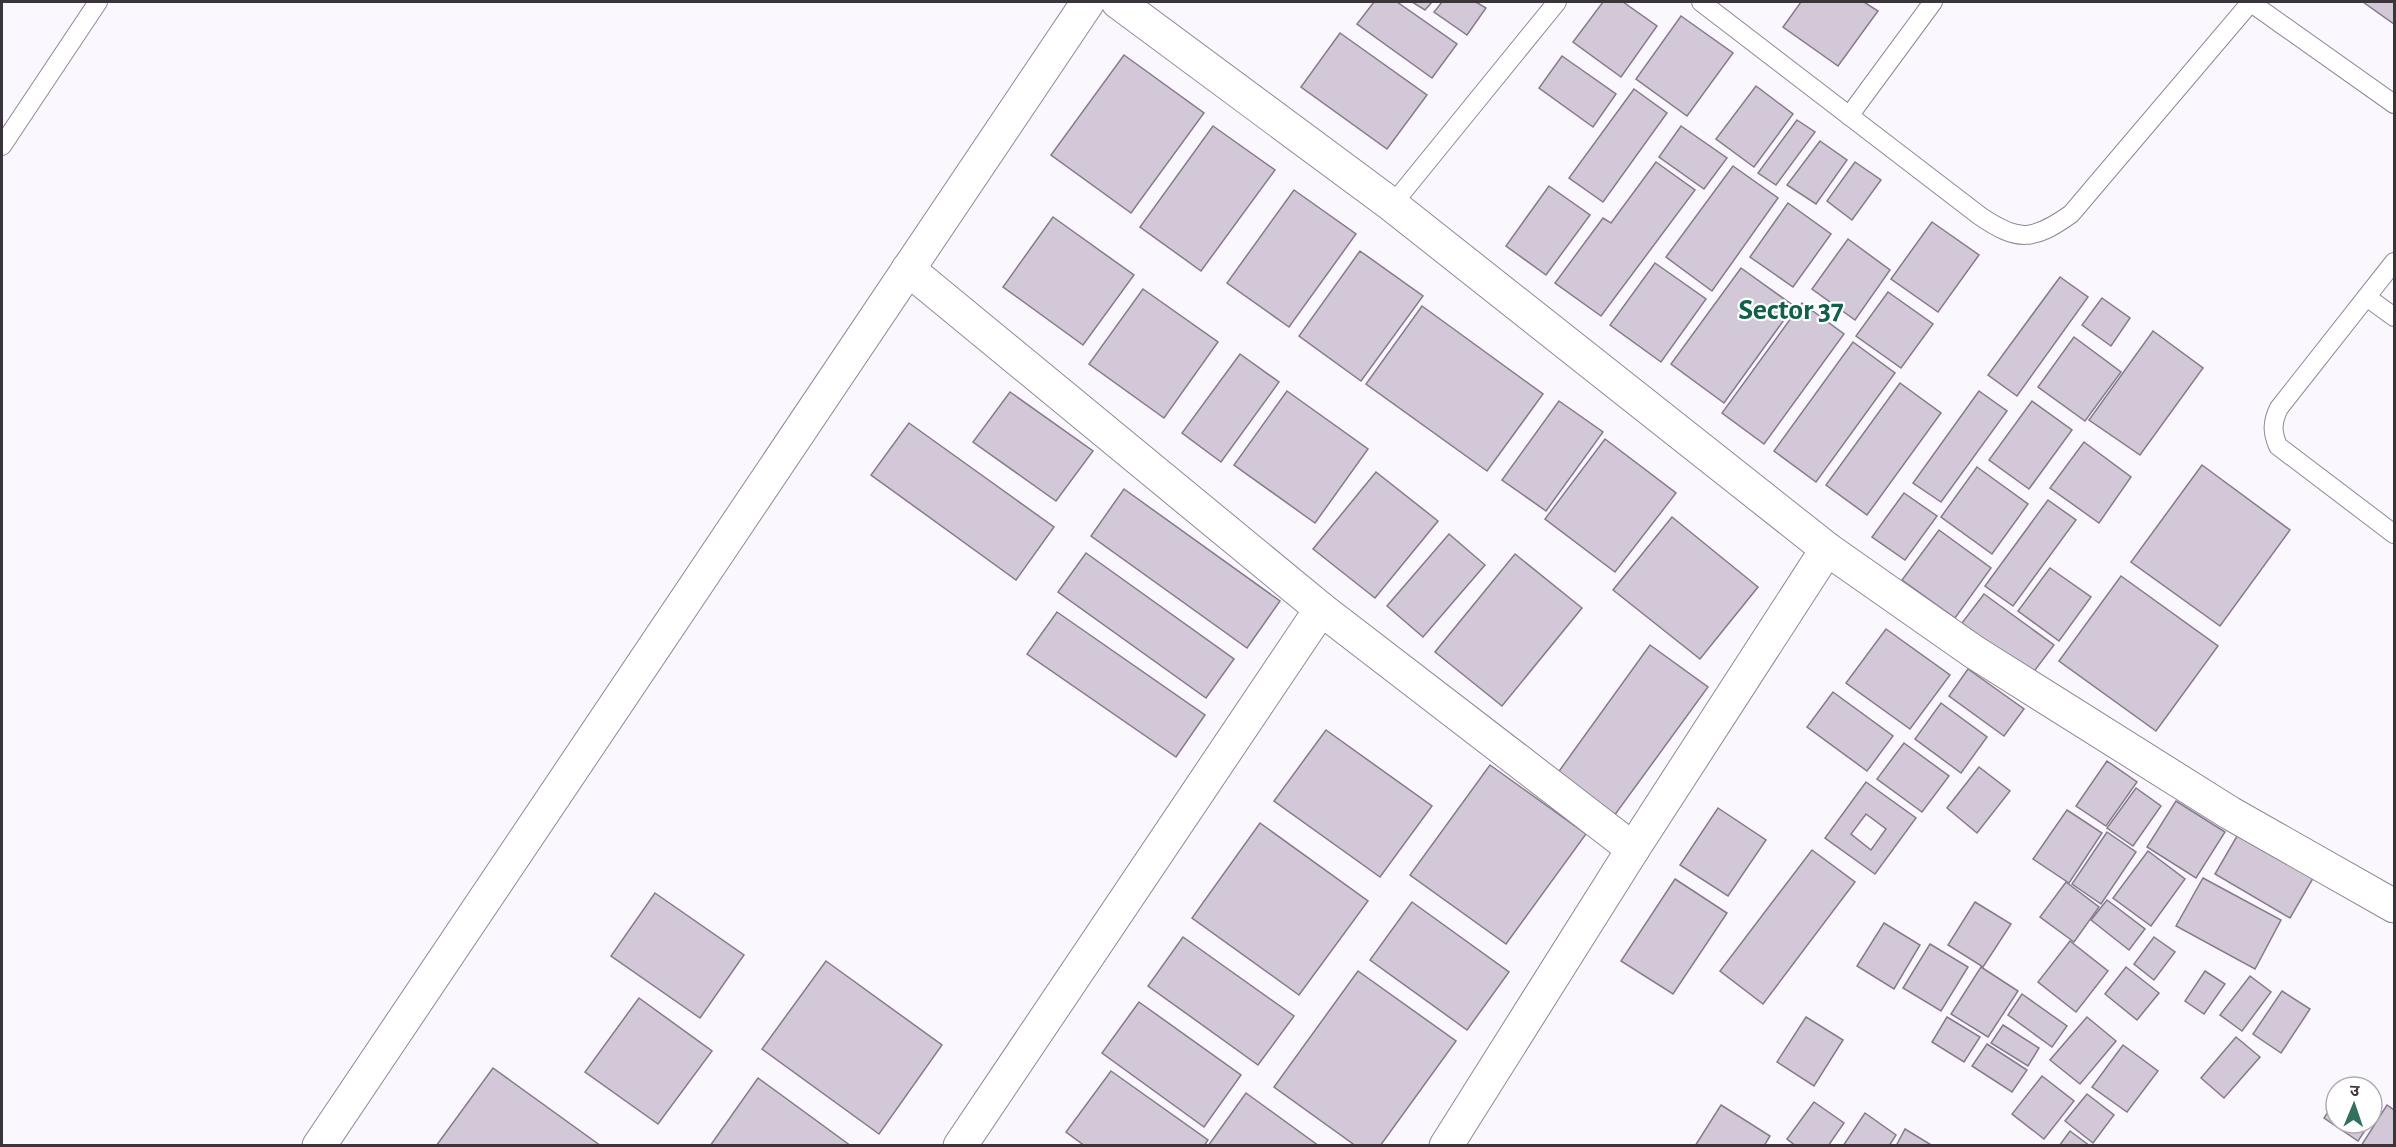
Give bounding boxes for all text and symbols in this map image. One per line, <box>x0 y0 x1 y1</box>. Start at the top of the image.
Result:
district label: Sector 37 <box>1738 295 1844 325</box>
north arrow <box>2324 1075 2384 1135</box>
text: उ <box>2350 1083 2360 1099</box>

